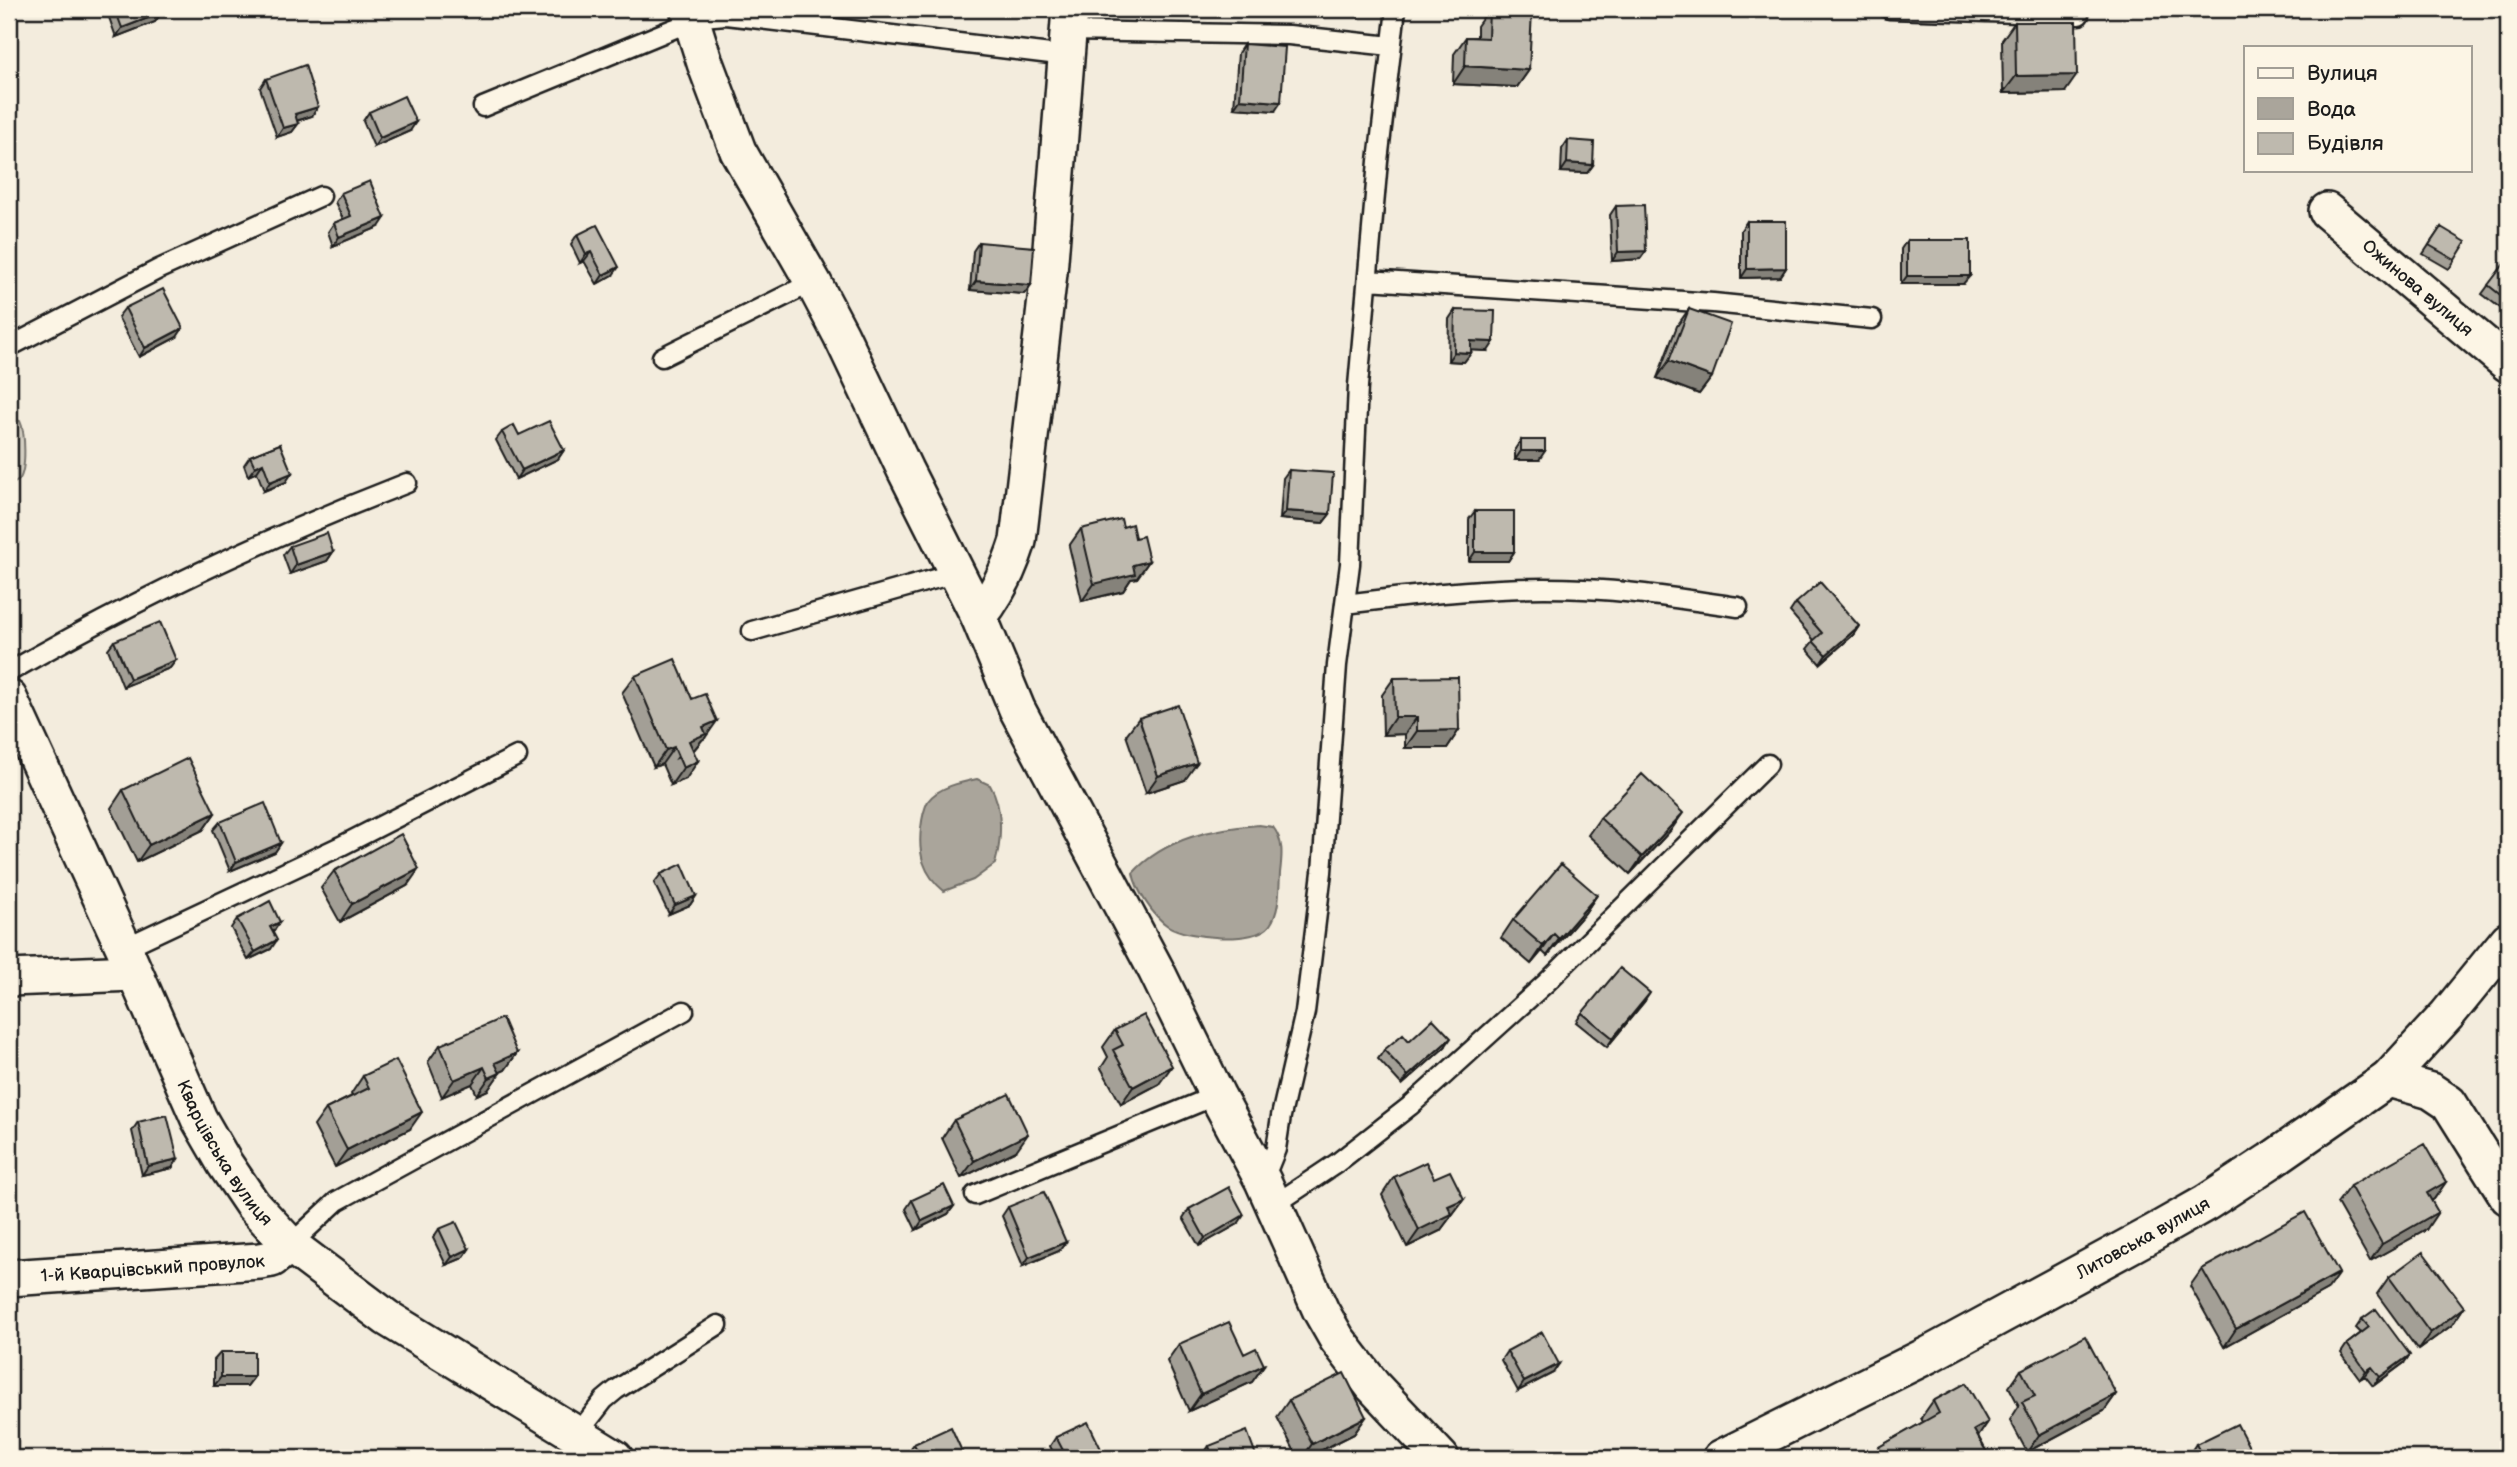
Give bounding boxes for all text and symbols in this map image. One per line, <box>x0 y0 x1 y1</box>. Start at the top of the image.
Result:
legend <box>2244 46 2472 172</box>
text: Вулиця <box>2307 61 2378 86</box>
text: Вода <box>2307 97 2356 122</box>
text: Будівля <box>2307 131 2384 156</box>
street label: Ожинова вулиця <box>2358 235 2477 341</box>
street label: Кварцівська вулиця <box>172 1077 277 1230</box>
street label: Литовська вулиця <box>2072 1193 2214 1284</box>
street label: 1-й Кварцівський провулок <box>40 1251 266 1287</box>

